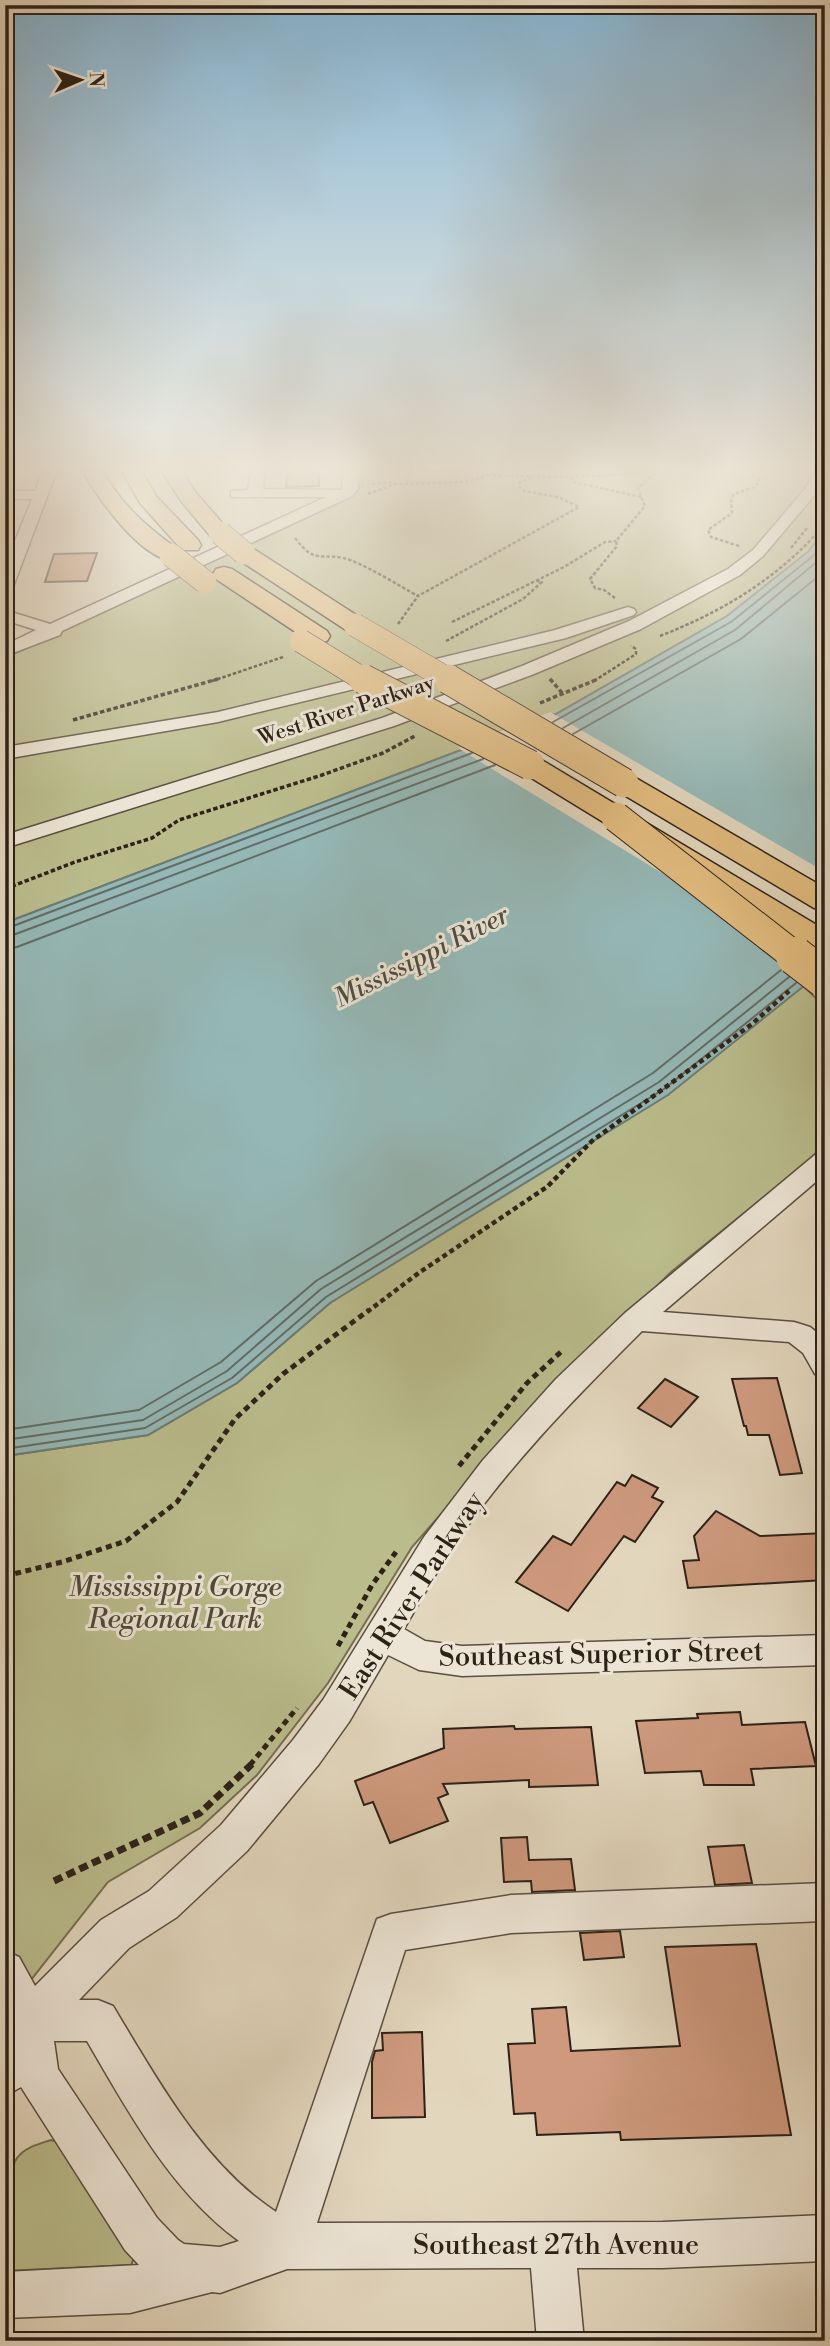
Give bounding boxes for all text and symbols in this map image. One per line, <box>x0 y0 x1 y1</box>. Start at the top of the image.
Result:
north arrow <box>46 46 116 116</box>
text: N <box>84 72 108 87</box>
street label: West River Parkway <box>254 670 439 752</box>
water label: Mississippi River <box>329 899 515 1015</box>
street label: East River Parkway <box>332 1485 493 1706</box>
park label: Mississippi Gorge Regional Park <box>68 1570 282 1637</box>
street label: Southeast Superior Street <box>438 1634 764 1675</box>
street label: Southeast 27th Avenue <box>413 2228 699 2263</box>

